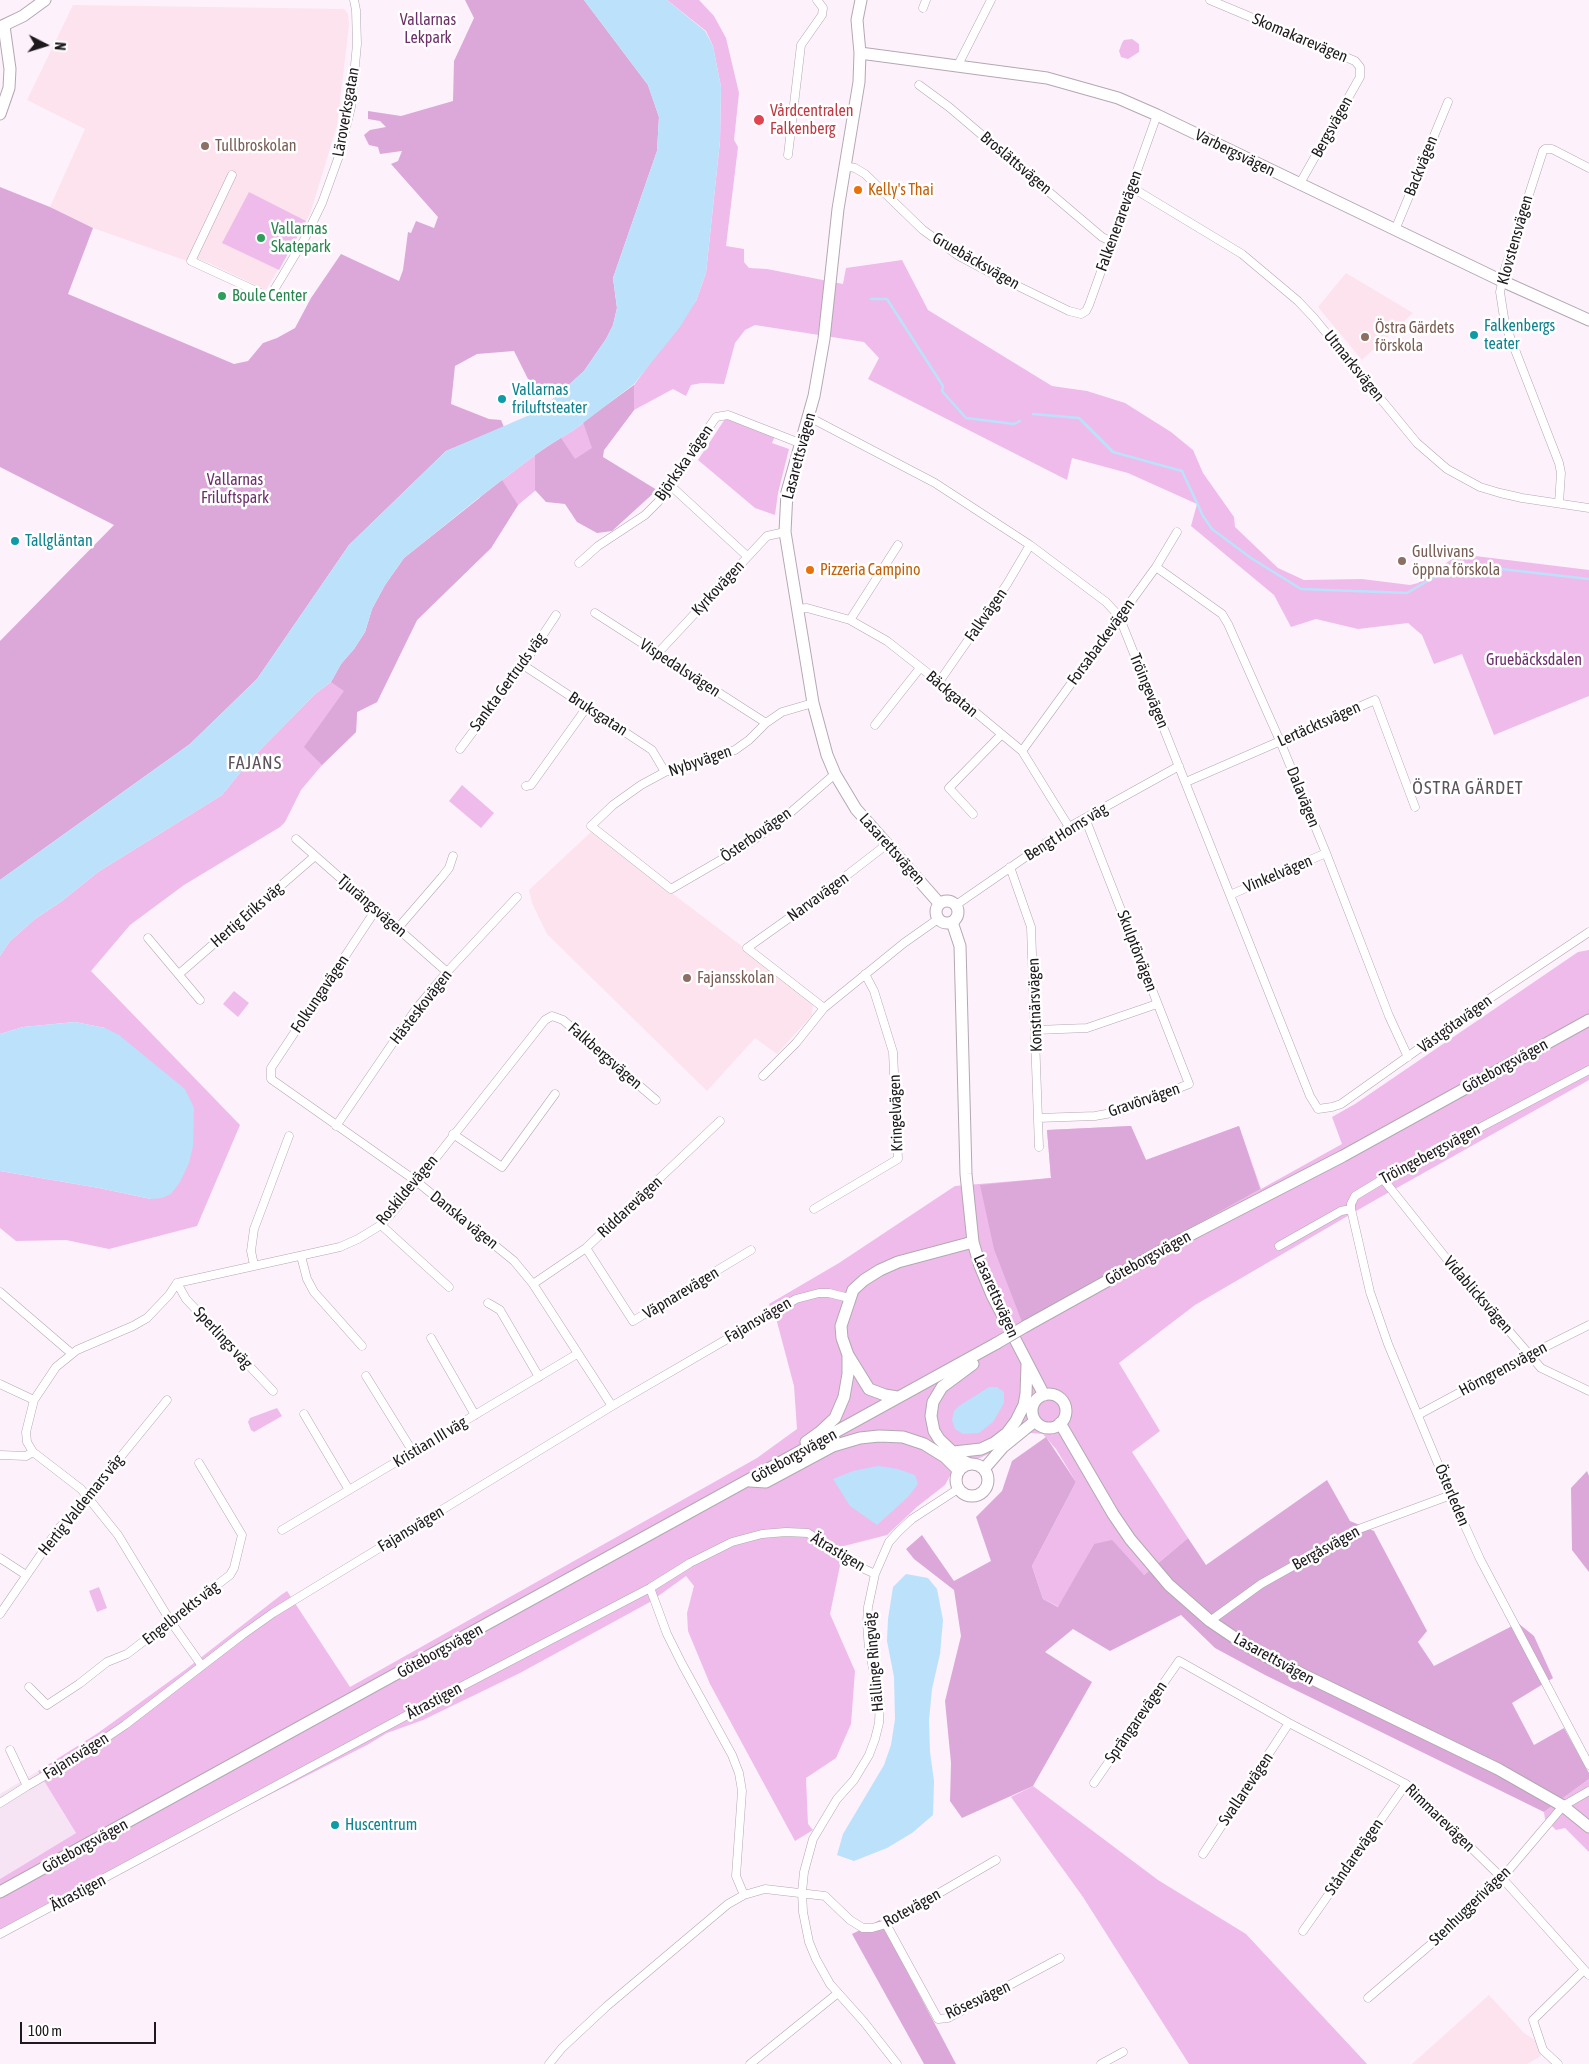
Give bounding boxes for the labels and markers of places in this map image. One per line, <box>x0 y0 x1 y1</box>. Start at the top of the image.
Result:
place label: Vårdcentralen Falkenberg <box>770 101 854 139</box>
marker: Vårdcentralen Falkenberg <box>752 113 766 127</box>
place label: Tullbroskolan <box>215 136 297 156</box>
marker: Tullbroskolan <box>199 140 211 152</box>
place label: Kelly's Thai <box>868 180 934 200</box>
marker: Kelly's Thai <box>852 184 864 196</box>
place label: Vallarnas Skatepark <box>271 219 331 257</box>
marker: Vallarnas Skatepark <box>255 232 267 244</box>
place label: Boule Center <box>232 286 307 306</box>
marker: Boule Center <box>216 290 228 302</box>
place label: Falkenbergs teater <box>1484 316 1555 354</box>
place label: Östra Gärdets förskola <box>1375 318 1454 356</box>
marker: Falkenbergs teater <box>1468 329 1480 341</box>
marker: Östra Gärdets förskola <box>1359 331 1371 343</box>
place label: Vallarnas friluftsteater <box>512 380 587 418</box>
marker: Vallarnas friluftsteater <box>496 393 508 405</box>
place label: Tallgläntan <box>25 531 93 551</box>
marker: Tallgläntan <box>9 535 21 547</box>
place label: Gullvivans öppna förskola <box>1412 542 1500 580</box>
marker: Gullvivans öppna förskola <box>1396 555 1408 567</box>
place label: Pizzeria Campino <box>820 560 921 580</box>
marker: Pizzeria Campino <box>804 564 816 576</box>
place label: Fajansskolan <box>697 968 774 988</box>
marker: Fajansskolan <box>681 972 693 984</box>
place label: Huscentrum <box>345 1815 417 1835</box>
marker: Huscentrum <box>329 1819 341 1831</box>

